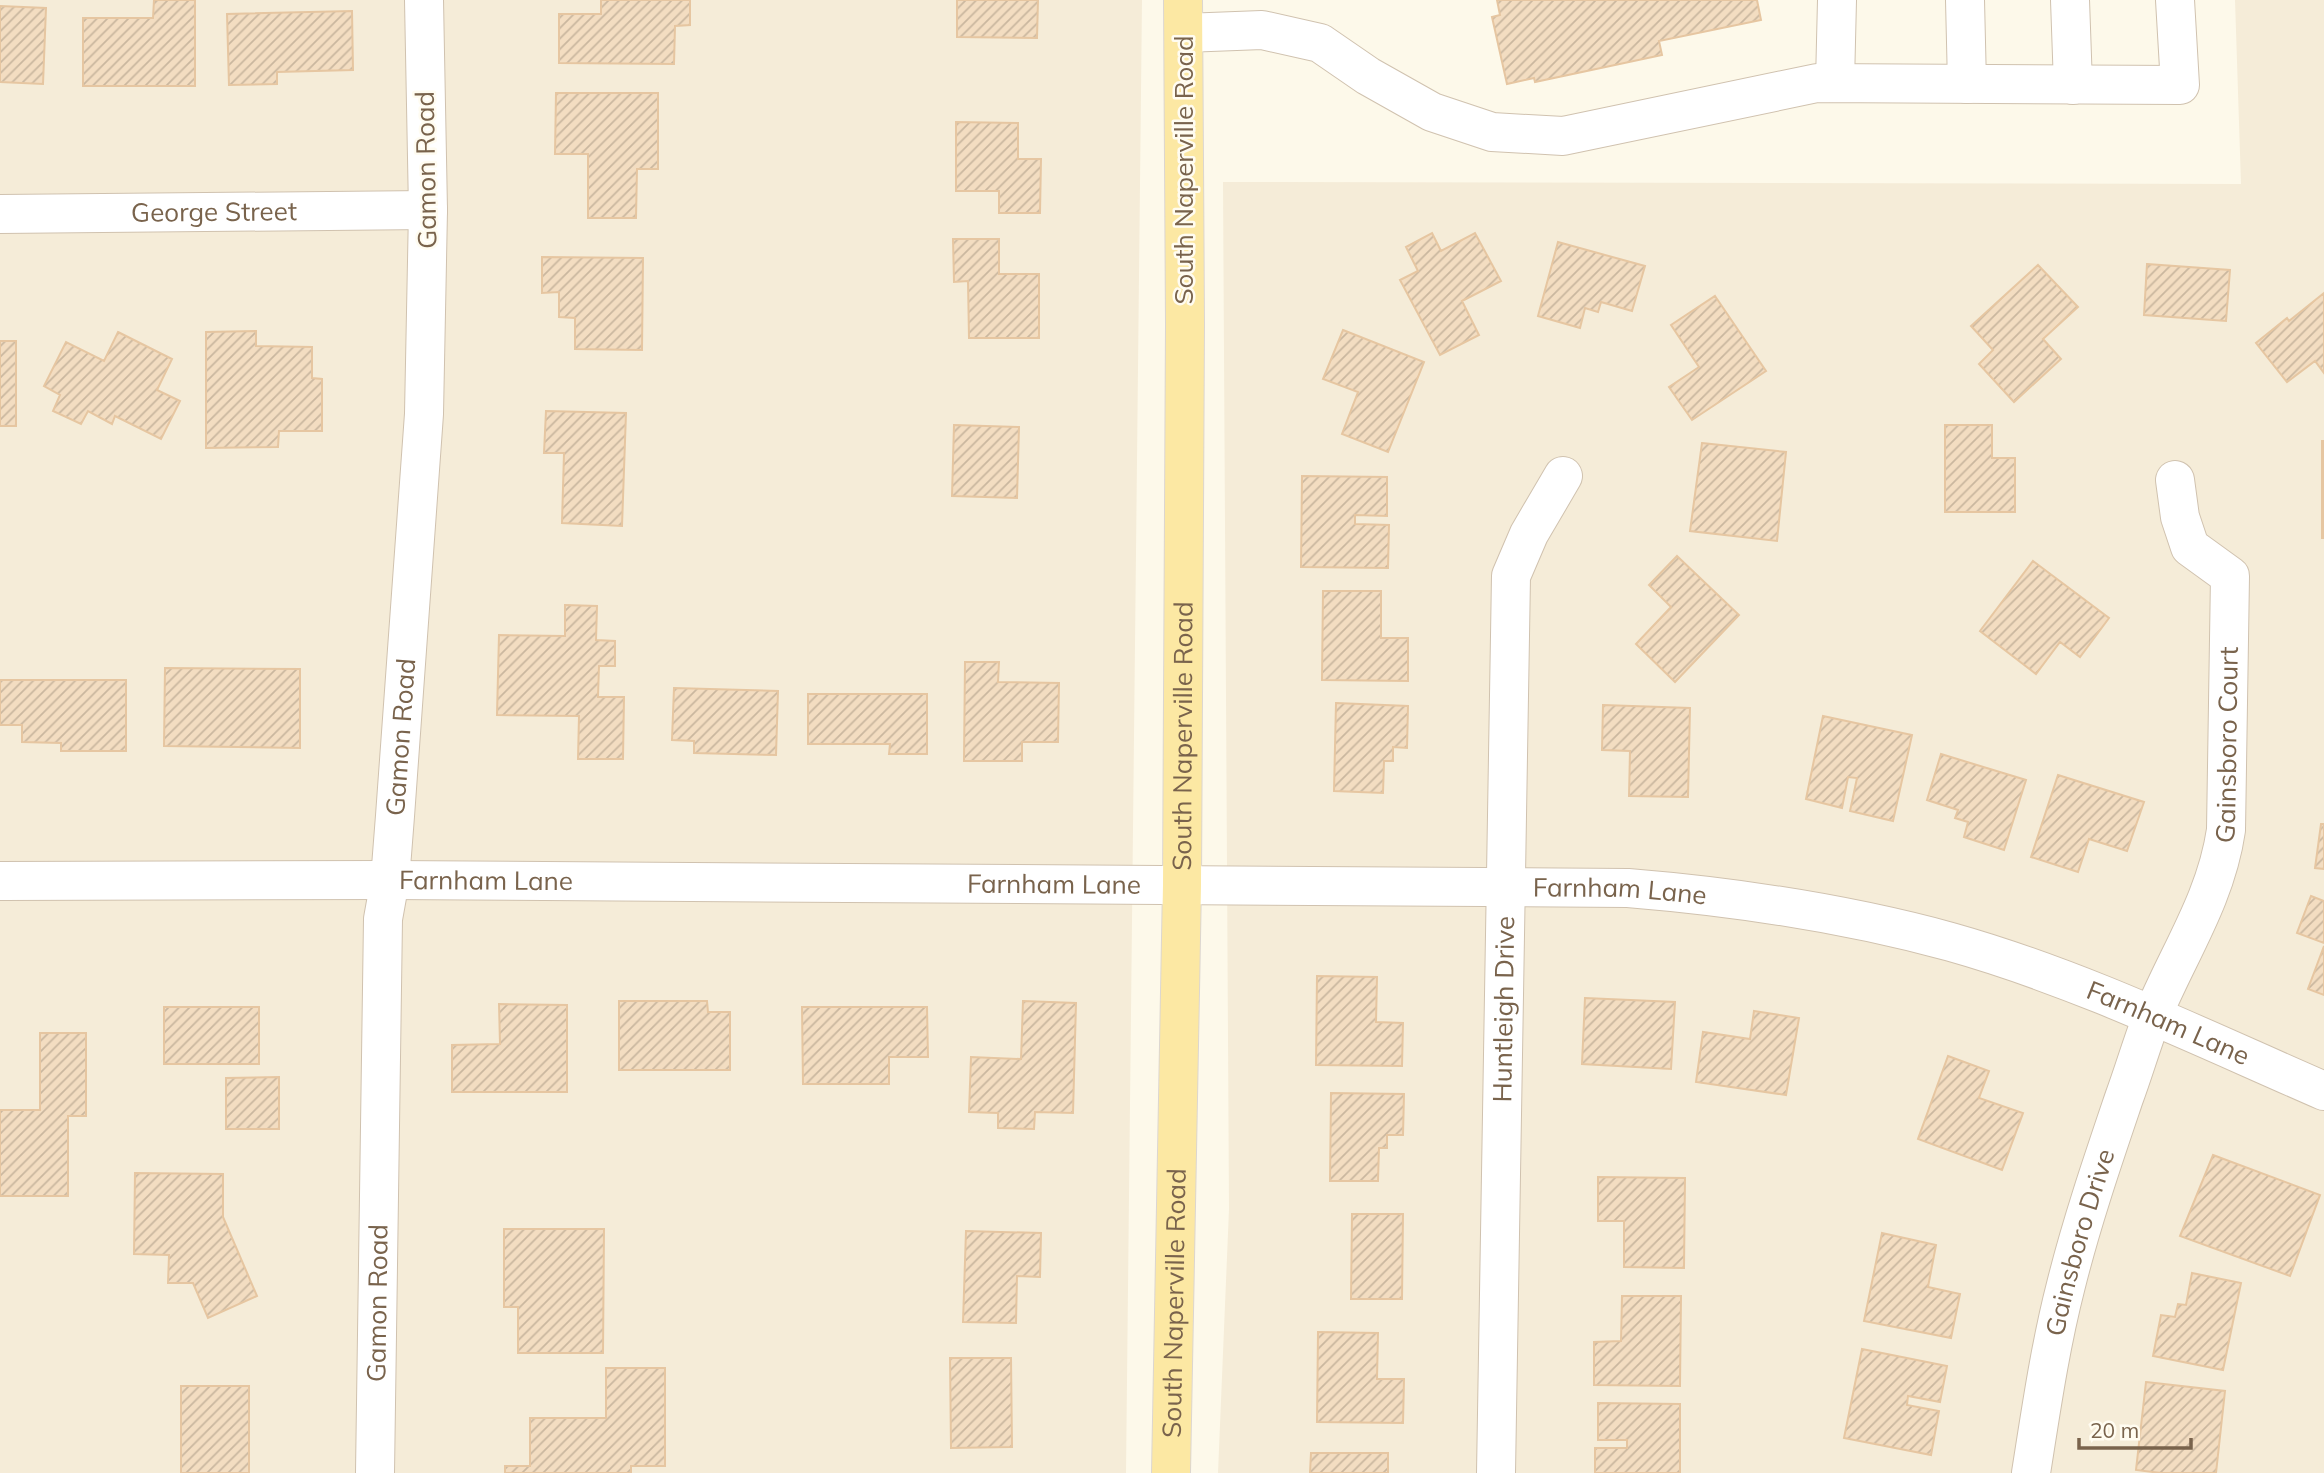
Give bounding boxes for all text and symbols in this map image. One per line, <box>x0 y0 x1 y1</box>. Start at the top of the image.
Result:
street label: South Naperville Road <box>1167 35 1200 305</box>
street label: Gamon Road <box>408 91 443 249</box>
street label: George Street <box>131 194 297 229</box>
street label: South Naperville Road <box>1165 601 1200 871</box>
street label: Gainsboro Court <box>2207 646 2245 845</box>
street label: Gamon Road <box>378 657 422 817</box>
street label: Farnham Lane <box>399 863 573 897</box>
street label: Farnham Lane <box>967 867 1141 901</box>
street label: Farnham Lane <box>1533 870 1709 912</box>
street label: Huntleigh Drive <box>1485 916 1521 1103</box>
street label: Farnham Lane <box>2082 973 2255 1072</box>
street label: Gainsboro Drive <box>2038 1144 2122 1339</box>
street label: South Naperville Road <box>1155 1168 1193 1438</box>
street label: Gamon Road <box>359 1224 395 1382</box>
scale bar <box>2079 1406 2191 1450</box>
text: 20 m <box>2090 1417 2139 1443</box>

